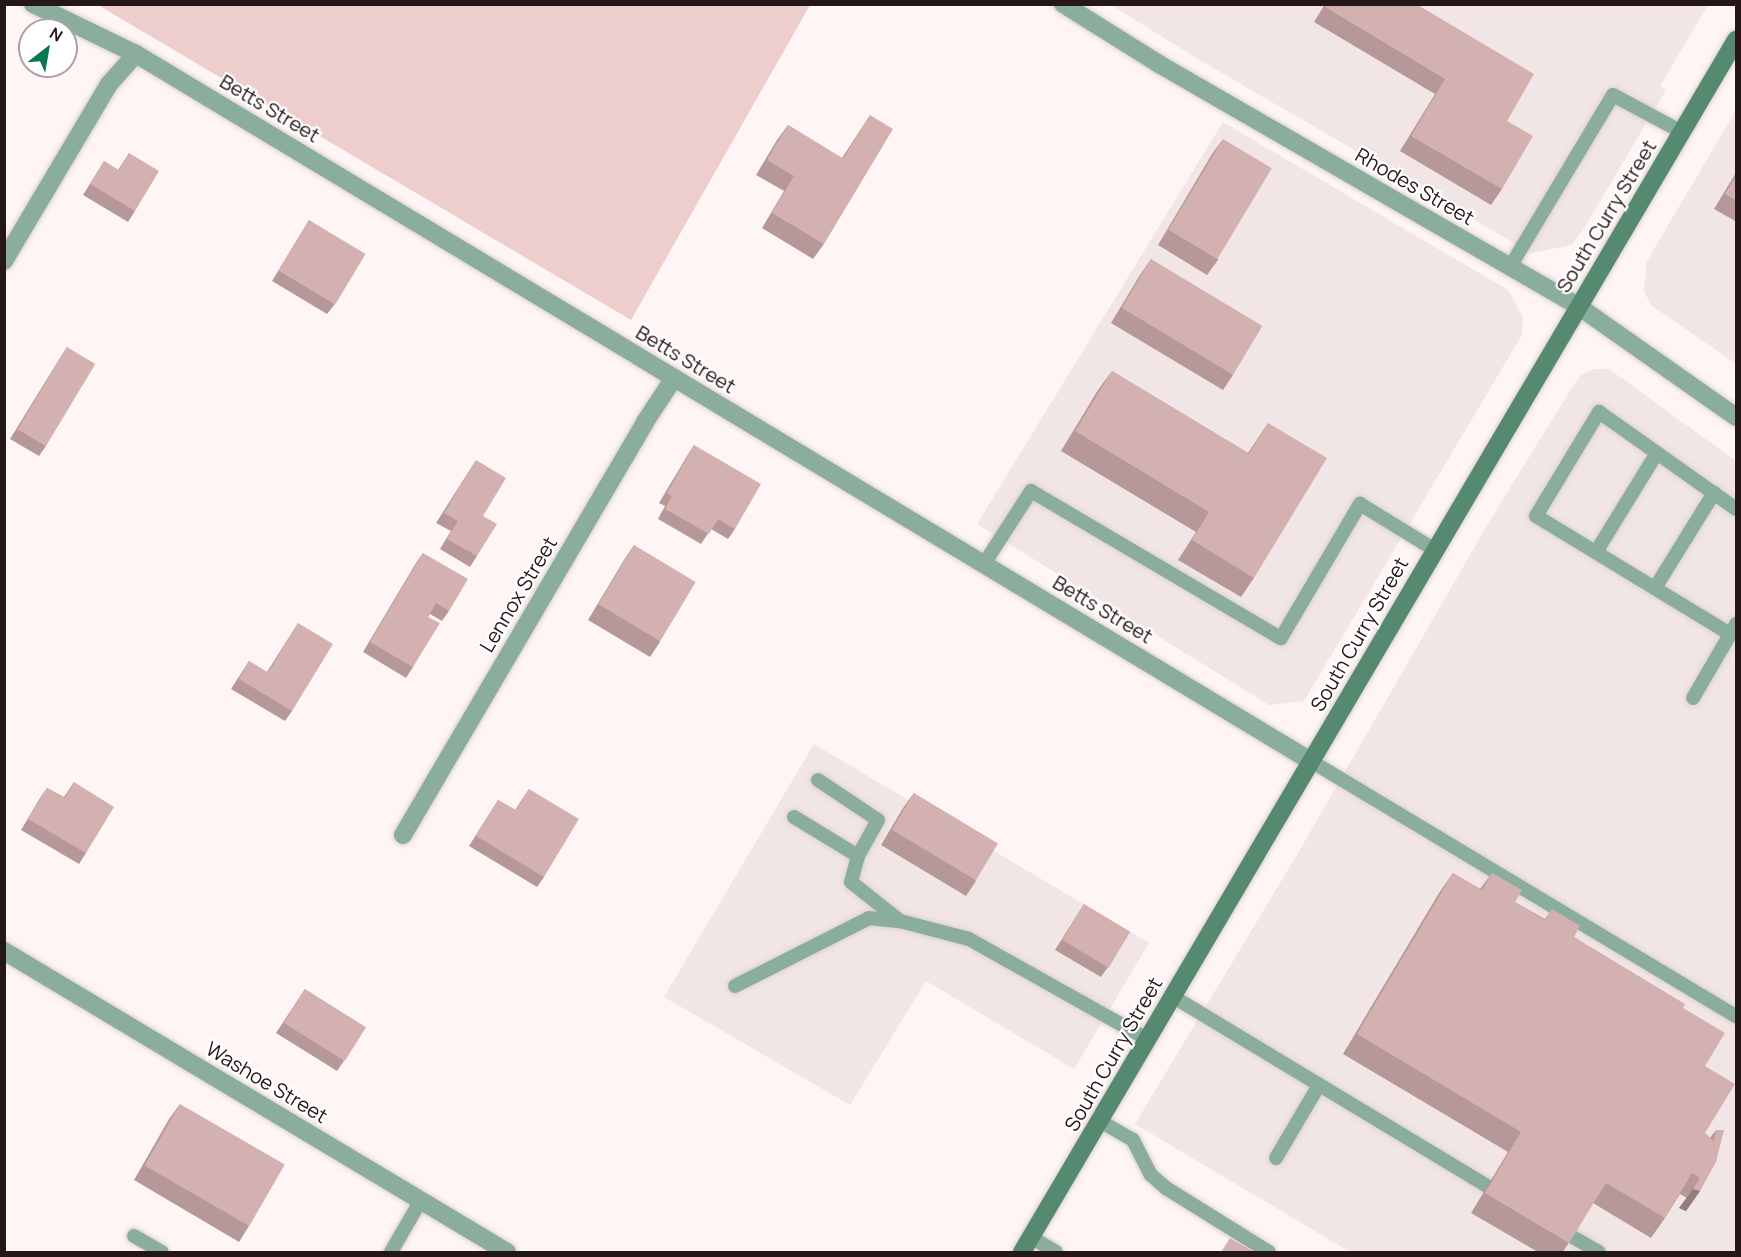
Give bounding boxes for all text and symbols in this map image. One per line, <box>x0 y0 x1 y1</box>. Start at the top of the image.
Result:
north arrow <box>18 18 78 78</box>
text: N <box>46 22 67 47</box>
street label: Betts Street <box>216 69 324 147</box>
street label: South Curry Street <box>1551 135 1661 297</box>
street label: Rhodes Street <box>1351 142 1479 230</box>
street label: Betts Street <box>632 320 740 398</box>
street label: Lennox Street <box>474 532 562 656</box>
street label: South Curry Street <box>1305 553 1413 715</box>
street label: Betts Street <box>1049 570 1157 648</box>
street label: South Curry Street <box>1059 973 1167 1135</box>
street label: Washoe Street <box>202 1036 332 1128</box>

